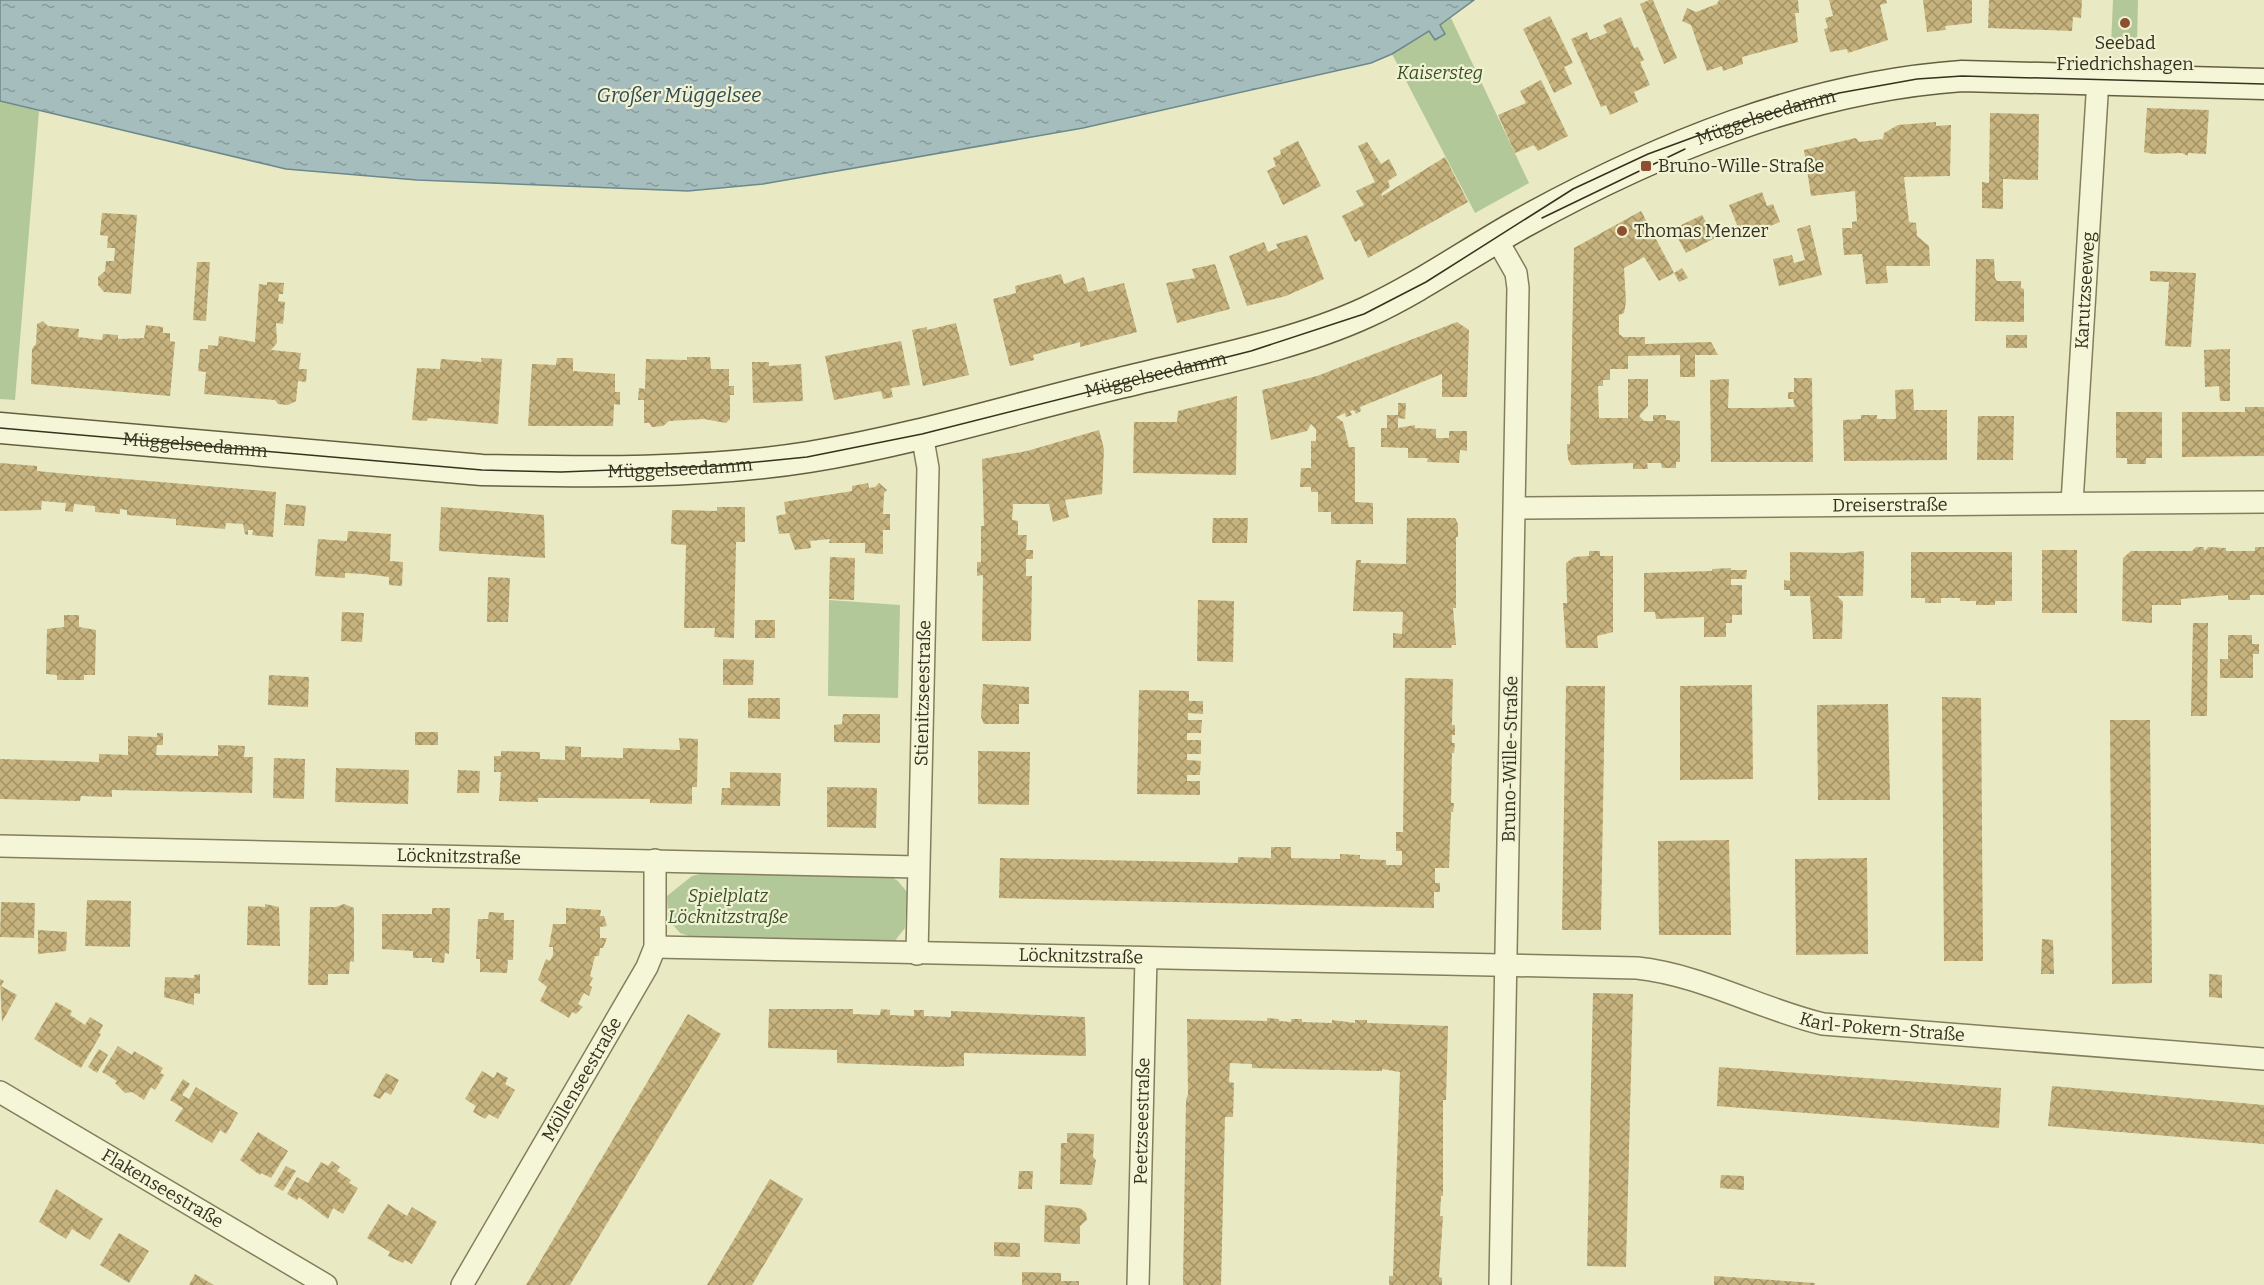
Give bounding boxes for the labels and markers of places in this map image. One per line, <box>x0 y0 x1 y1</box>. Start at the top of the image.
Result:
marker: Seebad Friedrichshagen <box>2118 16 2132 30</box>
place label: Seebad Friedrichshagen <box>2056 32 2194 75</box>
place label: Bruno-Wille-Straße <box>1658 155 1824 177</box>
marker: Bruno-Wille-Straße <box>1639 159 1653 173</box>
place label: Thomas Menzer <box>1634 220 1769 242</box>
marker: Thomas Menzer <box>1615 224 1629 238</box>

